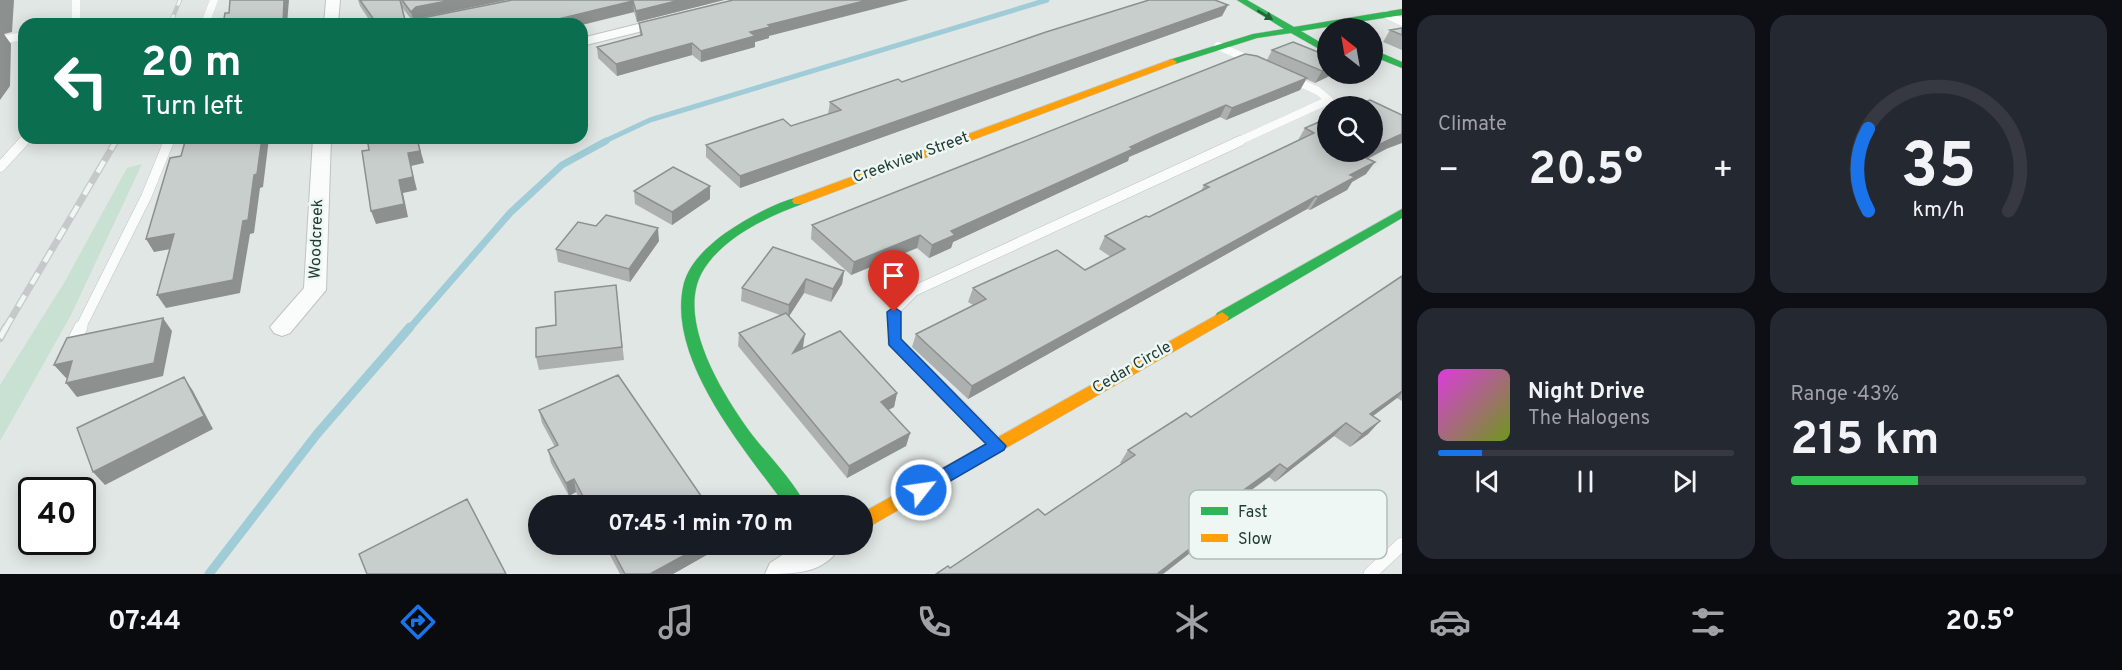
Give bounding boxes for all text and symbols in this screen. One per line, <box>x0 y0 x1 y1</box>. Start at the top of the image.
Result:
one-way arrow <box>1257 10 1273 21</box>
north arrow <box>1317 18 1383 84</box>
map controls <box>1317 18 1383 162</box>
text: 20 m <box>141 38 242 91</box>
icon: left <box>42 42 120 120</box>
text: Turn left <box>141 90 243 124</box>
button: search <box>1317 96 1383 162</box>
text: Climate <box>1438 112 1507 138</box>
street label: Creekview Street <box>850 128 972 188</box>
text: 35 <box>1900 130 1976 209</box>
text: 20.5° <box>1529 143 1643 200</box>
text: − <box>1438 151 1459 193</box>
text: + <box>1712 151 1733 193</box>
text: km/h <box>1912 197 1964 224</box>
street label: Woodcreek <box>306 199 328 279</box>
pin <box>868 250 919 312</box>
icon: arrive <box>877 259 910 292</box>
street label: Cedar Circle <box>1089 337 1175 399</box>
text: Night Drive <box>1528 379 1645 406</box>
text: Range · 43% <box>1791 382 1899 408</box>
text: The Halogens <box>1528 406 1650 432</box>
text: 215 km <box>1791 413 1939 470</box>
position arrow <box>889 458 953 522</box>
icon: previous <box>1471 465 1504 498</box>
icon: pause <box>1569 465 1602 498</box>
icon: next <box>1668 465 1701 498</box>
speed limit sign: 40 <box>18 477 96 555</box>
legend <box>1189 490 1387 559</box>
text: Fast <box>1238 503 1268 523</box>
text: 07:45 · 1 min · 70 m <box>608 511 793 538</box>
text: Slow <box>1238 530 1272 550</box>
icon: directions <box>397 601 439 643</box>
icon: music <box>655 601 697 643</box>
icon: phone <box>913 601 955 643</box>
icon: climate <box>1171 601 1213 643</box>
icon: car <box>1429 601 1471 643</box>
icon: filters <box>1687 601 1729 643</box>
text: 07:44 <box>108 605 181 639</box>
text: 20.5° <box>1945 605 2014 639</box>

